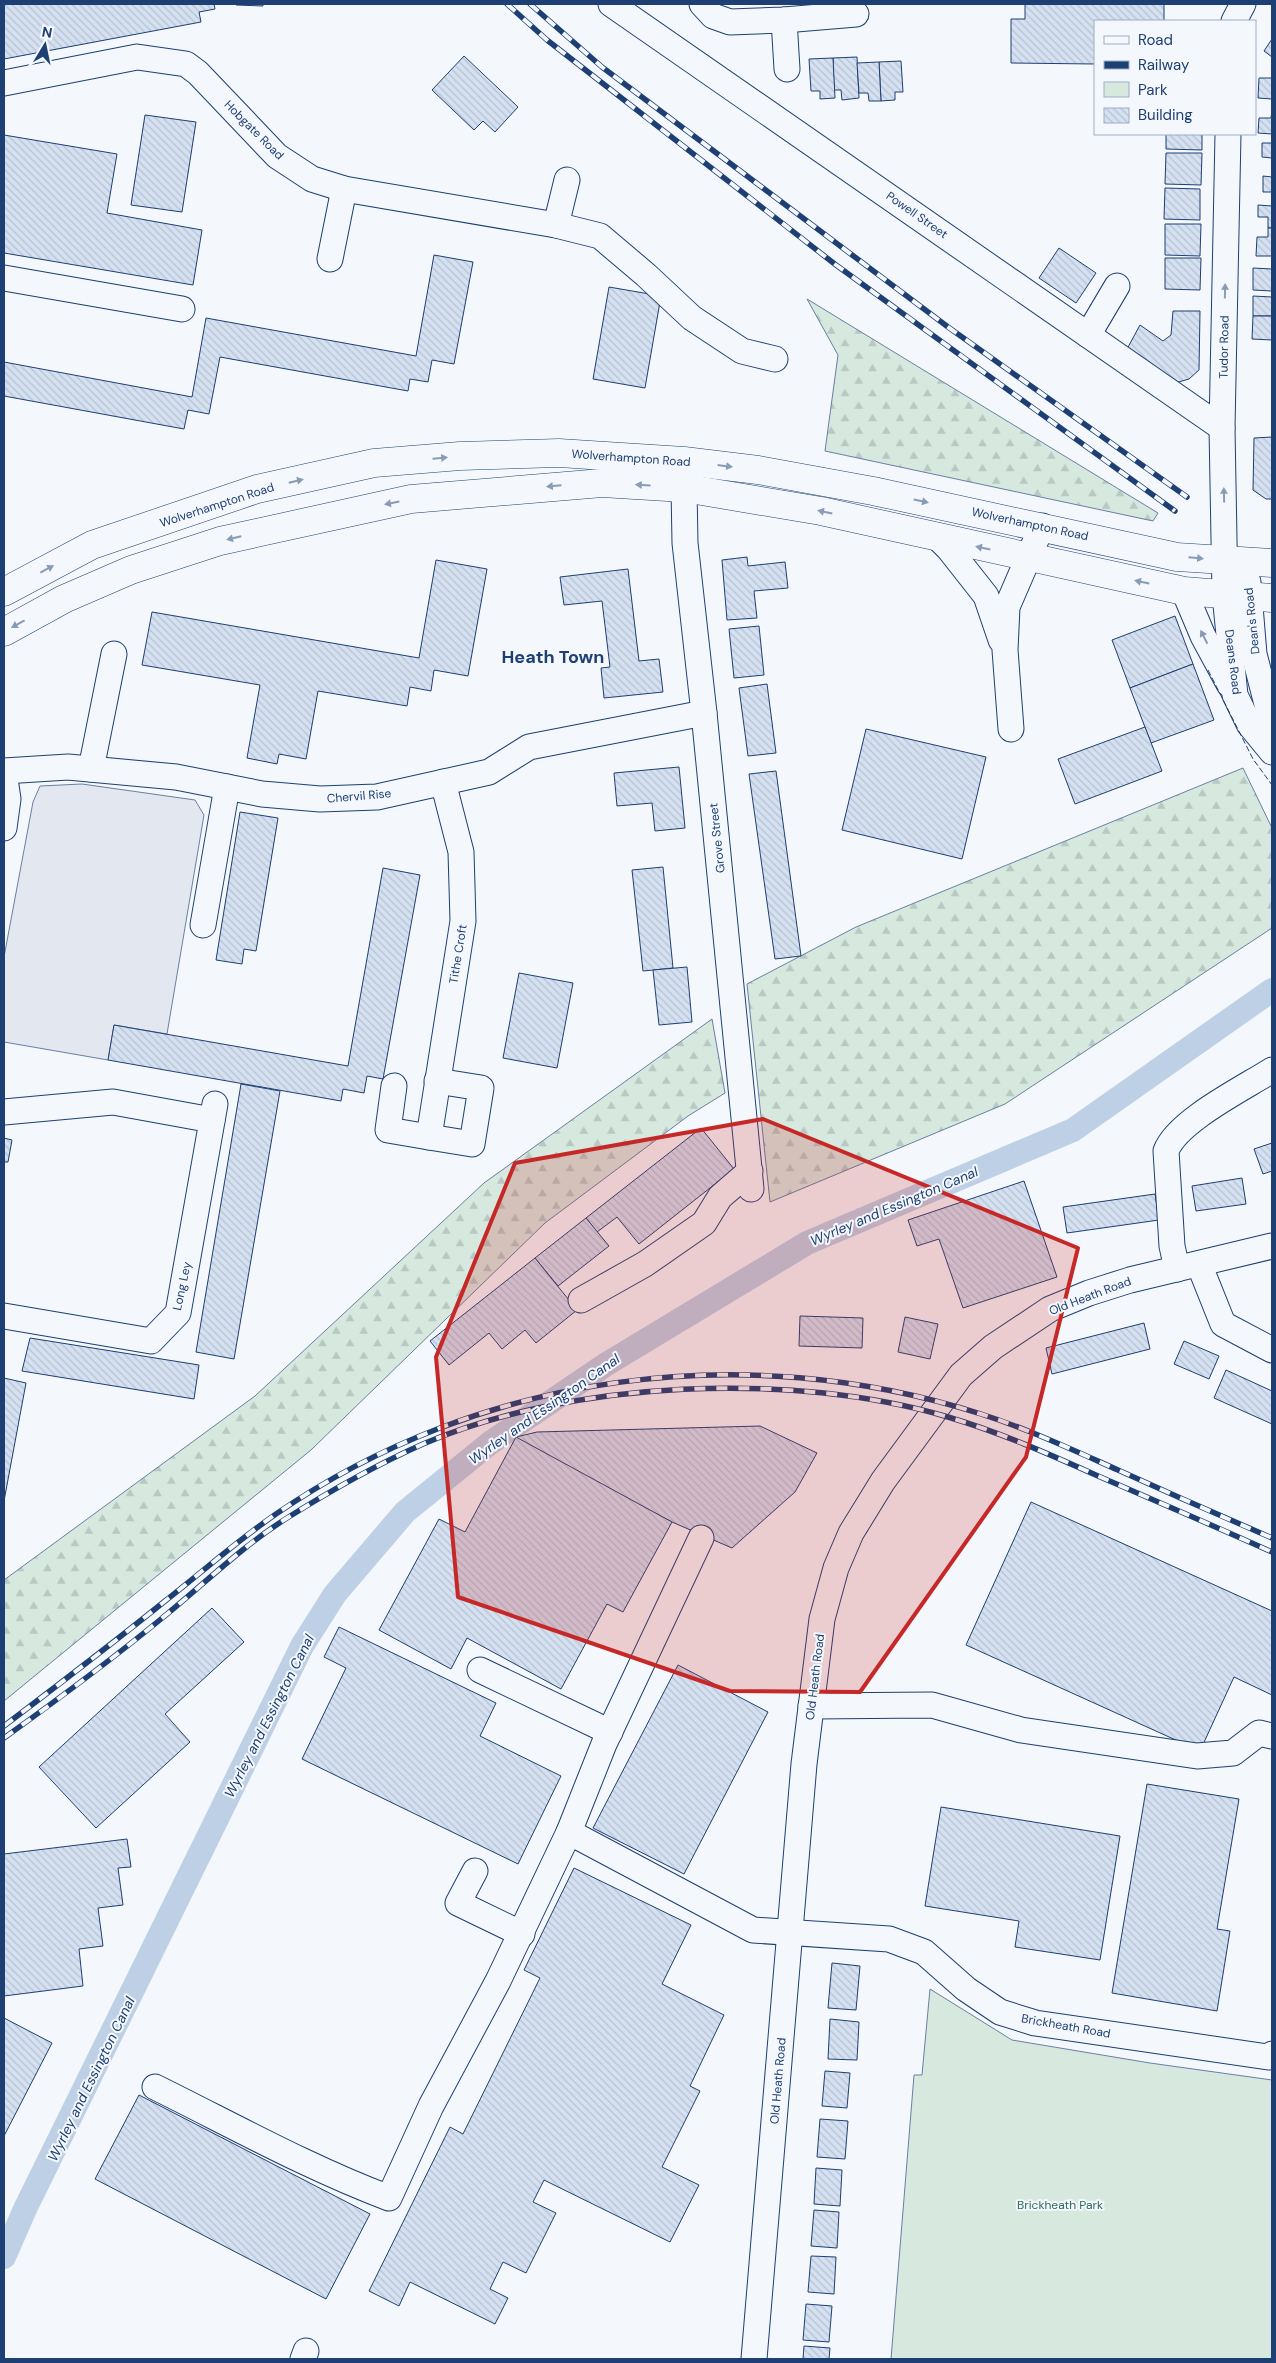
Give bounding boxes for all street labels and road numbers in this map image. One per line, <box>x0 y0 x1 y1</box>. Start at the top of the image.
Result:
street label: Hobgate Road <box>221 97 287 163</box>
street label: Powell Street <box>883 188 951 242</box>
street label: Tudor Road <box>1215 315 1233 379</box>
street label: Wolverhampton Road <box>571 446 691 470</box>
street label: Wolverhampton Road <box>158 479 276 531</box>
street label: Wolverhampton Road <box>970 504 1090 544</box>
street label: Dean's Road <box>1241 587 1263 655</box>
street label: Deans Road <box>1221 628 1245 696</box>
street label: Chervil Rise <box>326 785 392 807</box>
street label: Grove Street <box>705 802 729 874</box>
street label: Tithe Croft <box>445 923 471 985</box>
street label: Long Ley <box>169 1260 195 1312</box>
street label: Old Heath Road <box>1047 1273 1133 1319</box>
street label: Old Heath Road <box>802 1633 828 1721</box>
street label: Brickheath Road <box>1020 2010 1112 2042</box>
street label: Old Heath Road <box>766 2037 790 2125</box>

